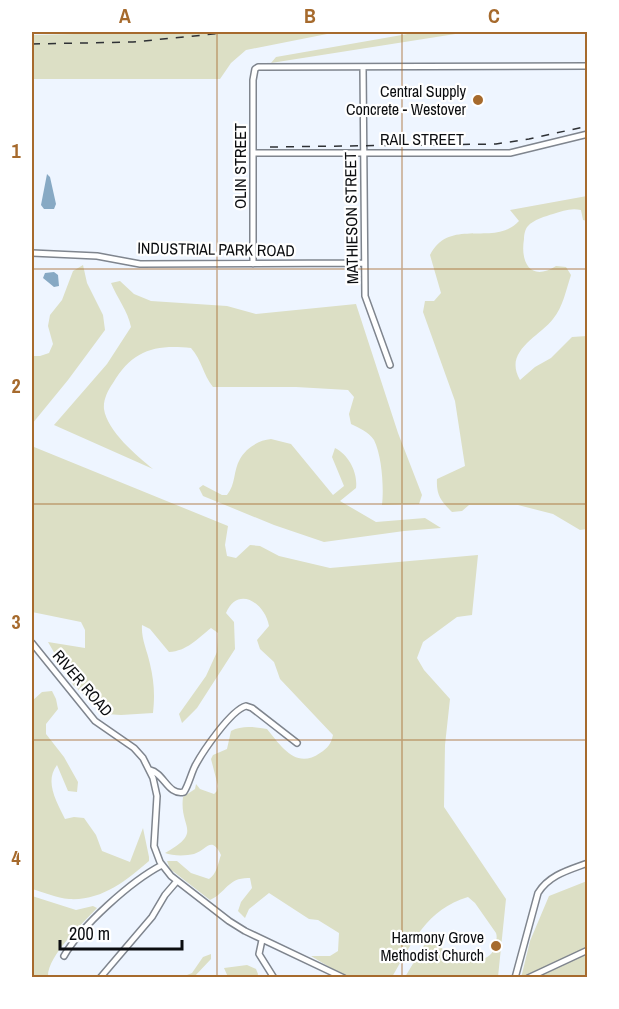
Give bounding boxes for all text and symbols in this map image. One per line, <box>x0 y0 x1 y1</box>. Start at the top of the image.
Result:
text: A <box>119 2 131 29</box>
text: B <box>304 2 316 29</box>
text: C <box>488 2 500 29</box>
place label: Central Supply Concrete - Westover <box>346 80 467 120</box>
marker: Central Supply Concrete - Westover <box>471 93 485 107</box>
street label: OLIN STREET <box>229 123 251 209</box>
street label: RAIL STREET <box>380 128 464 150</box>
text: 1 <box>11 137 21 164</box>
street label: MATHIESON STREET <box>339 152 363 284</box>
street label: INDUSTRIAL PARK ROAD <box>137 237 295 261</box>
text: 2 <box>11 372 21 399</box>
text: 3 <box>11 608 21 635</box>
street label: RIVER ROAD <box>48 645 118 721</box>
text: 4 <box>11 844 21 871</box>
scale bar <box>60 913 182 951</box>
text: 200 m <box>69 921 110 946</box>
place label: Harmony Grove Methodist Church <box>380 926 484 966</box>
marker: Harmony Grove Methodist Church <box>489 939 503 953</box>

